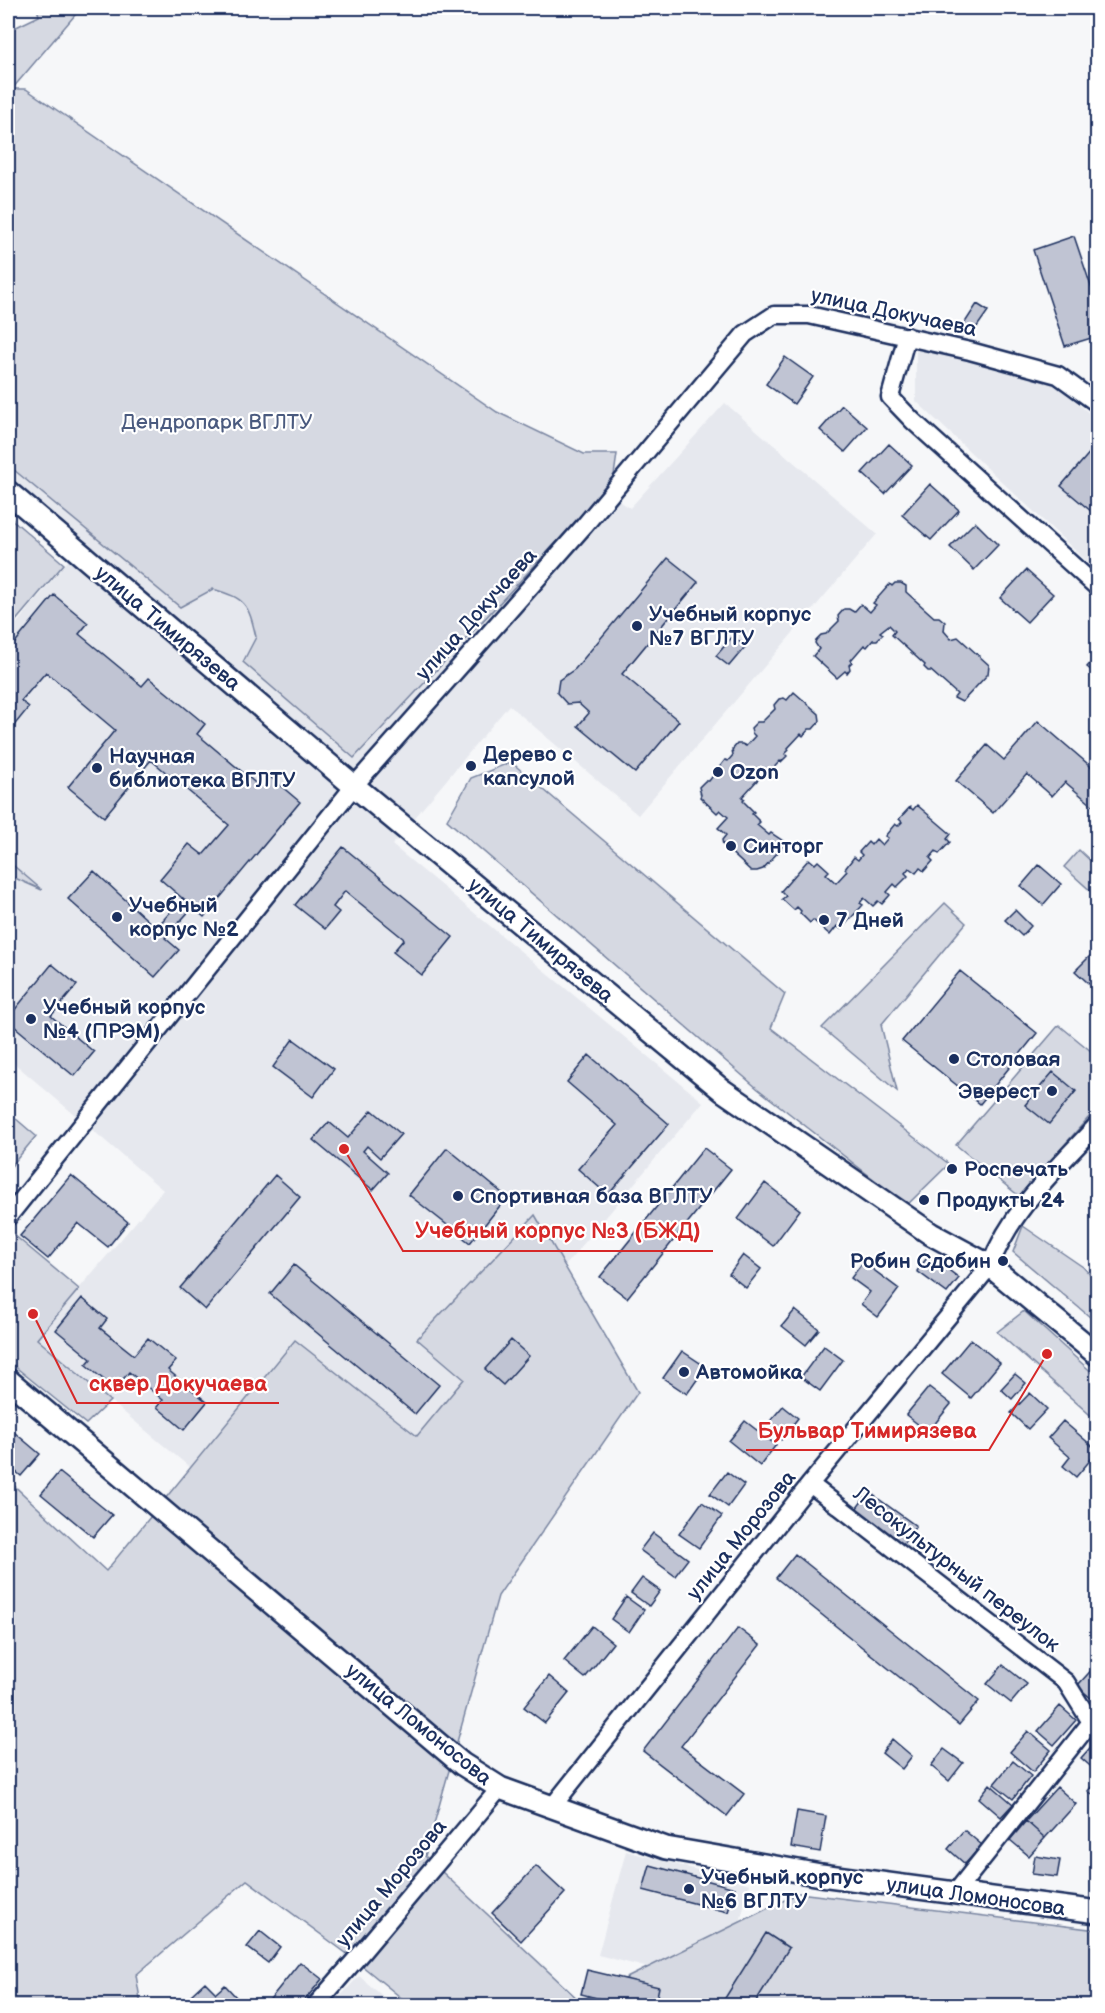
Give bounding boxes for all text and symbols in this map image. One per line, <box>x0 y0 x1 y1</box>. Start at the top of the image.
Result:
street label: улица Докучаева <box>809 283 980 342</box>
park label: Дендропарк ВГЛТУ <box>121 410 313 435</box>
street label: улица Докучаева <box>411 543 543 685</box>
street label: улица Тимирязева <box>90 560 246 697</box>
place label: Учебный корпус №7 ВГЛТУ <box>649 602 812 651</box>
marker: Учебный корпус №7 ВГЛТУ <box>630 619 644 633</box>
place label: Дерево с капсулой <box>483 742 575 791</box>
place label: Научная библиотека ВГЛТУ <box>109 744 296 793</box>
marker: Дерево с капсулой <box>464 759 478 773</box>
place label: Ozon <box>730 760 779 785</box>
marker: Научная библиотека ВГЛТУ <box>90 761 104 775</box>
marker: Ozon <box>711 765 725 779</box>
place label: Синторг <box>743 834 824 859</box>
marker: Синторг <box>724 839 738 853</box>
street label: улица Тимирязева <box>463 872 619 1009</box>
place label: Учебный корпус №2 <box>129 893 239 942</box>
place label: 7 Дней <box>836 908 904 933</box>
marker: Учебный корпус №2 <box>110 910 124 924</box>
marker: 7 Дней <box>817 913 831 927</box>
place label: Учебный корпус №4 (ПРЭМ) <box>43 995 206 1044</box>
marker: Учебный корпус №4 (ПРЭМ) <box>24 1012 38 1026</box>
place label: Столовая <box>966 1047 1061 1072</box>
marker: Столовая <box>947 1052 961 1066</box>
place label: Эверест <box>958 1079 1040 1104</box>
marker: Эверест <box>1045 1084 1059 1098</box>
place label: Роспечать <box>964 1157 1068 1182</box>
marker: Роспечать <box>945 1162 959 1176</box>
place label: Спортивная база ВГЛТУ <box>470 1184 714 1209</box>
place label: Продукты 24 <box>936 1188 1065 1213</box>
marker: Спортивная база ВГЛТУ <box>451 1189 465 1203</box>
marker: Продукты 24 <box>917 1193 931 1207</box>
callout: Учебный корпус №3 (БЖД) <box>403 1211 713 1251</box>
text: Учебный корпус №3 (БЖД) <box>415 1218 701 1245</box>
place label: Робин Сдобин <box>850 1249 991 1274</box>
marker: Робин Сдобин <box>996 1254 1010 1268</box>
place label: Автомойка <box>695 1360 804 1385</box>
callout: сквер Докучаева <box>77 1363 279 1403</box>
marker: Автомойка <box>677 1365 691 1379</box>
text: сквер Докучаева <box>89 1371 267 1398</box>
callout: Бульвар Тимирязева <box>746 1410 989 1450</box>
text: Бульвар Тимирязева <box>757 1418 977 1445</box>
street label: улица Морозова <box>682 1465 802 1605</box>
street label: Лесокультурный переулок <box>848 1481 1065 1658</box>
street label: улица Ломоносова <box>341 1658 497 1791</box>
street label: улица Морозова <box>331 1814 453 1952</box>
place label: Учебный корпус №6 ВГЛТУ <box>701 1865 864 1914</box>
street label: улица Ломоносова <box>885 1872 1068 1922</box>
marker: Учебный корпус №6 ВГЛТУ <box>682 1882 696 1896</box>

